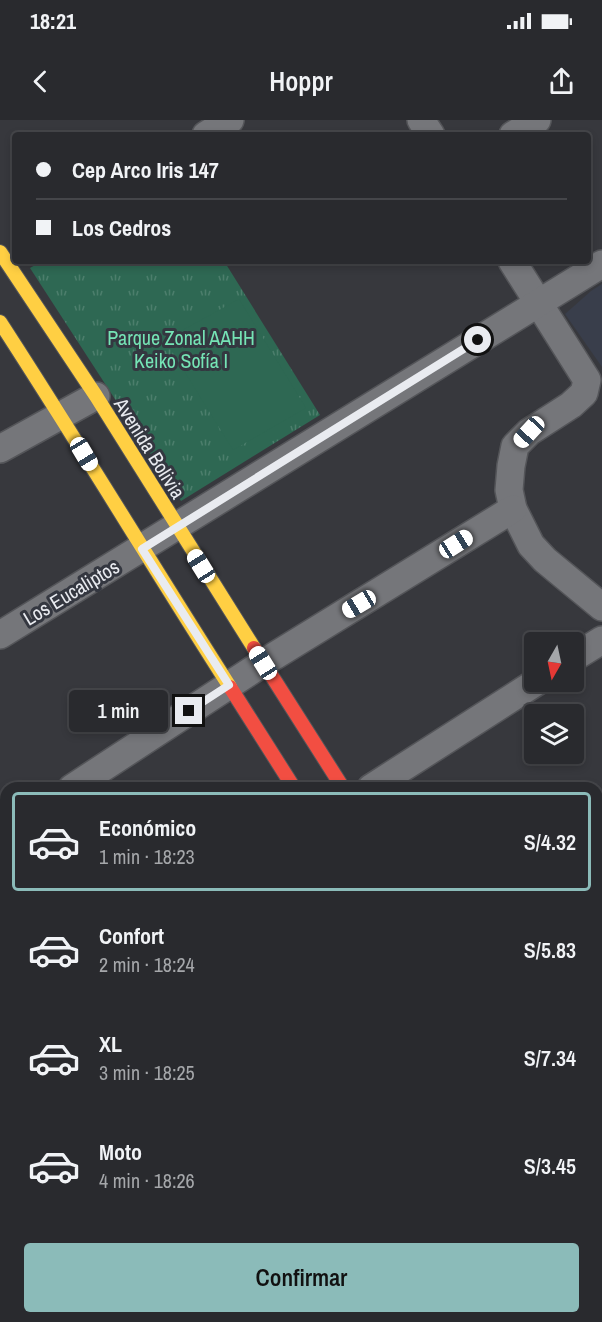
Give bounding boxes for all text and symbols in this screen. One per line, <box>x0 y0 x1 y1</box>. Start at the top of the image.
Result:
text: 18:21 <box>30 6 76 36</box>
text: Hoppr <box>269 63 333 99</box>
icon: back <box>24 65 57 98</box>
icon: share <box>545 65 578 98</box>
text: Cep Arco Iris 147 <box>72 155 219 185</box>
text: Los Cedros <box>72 213 171 243</box>
park label: Parque Zonal AAHH Keiko Sofía I <box>107 324 255 374</box>
route start <box>464 326 491 353</box>
street label: Avenida Bolivia <box>108 391 192 504</box>
car <box>510 413 548 451</box>
car <box>67 434 101 474</box>
car <box>436 527 476 561</box>
car <box>184 546 218 586</box>
street label: Los Eucaliptos <box>18 553 124 631</box>
car <box>339 587 379 621</box>
north arrow <box>524 632 584 692</box>
map controls <box>524 632 584 764</box>
car <box>246 643 280 683</box>
callout: 1 min <box>69 690 168 732</box>
text: 1 min <box>97 697 140 724</box>
route end <box>175 697 202 724</box>
button: layers <box>524 704 584 764</box>
text: Económico <box>99 813 196 843</box>
icon: car <box>27 815 81 869</box>
text: S/4.32 <box>524 827 576 857</box>
text: 1 min · 18:23 <box>99 843 195 870</box>
text: Confort <box>99 921 164 951</box>
icon: car <box>27 923 81 977</box>
text: S/5.83 <box>524 935 576 965</box>
text: 2 min · 18:24 <box>99 951 195 978</box>
text: XL <box>99 1029 122 1059</box>
icon: car <box>27 1031 81 1085</box>
text: S/7.34 <box>524 1043 576 1073</box>
text: 3 min · 18:25 <box>99 1059 195 1086</box>
text: Moto <box>99 1137 142 1167</box>
icon: car <box>27 1139 81 1193</box>
text: S/3.45 <box>524 1151 576 1181</box>
text: 4 min · 18:26 <box>99 1167 195 1194</box>
button: Confirmar <box>24 1243 579 1312</box>

